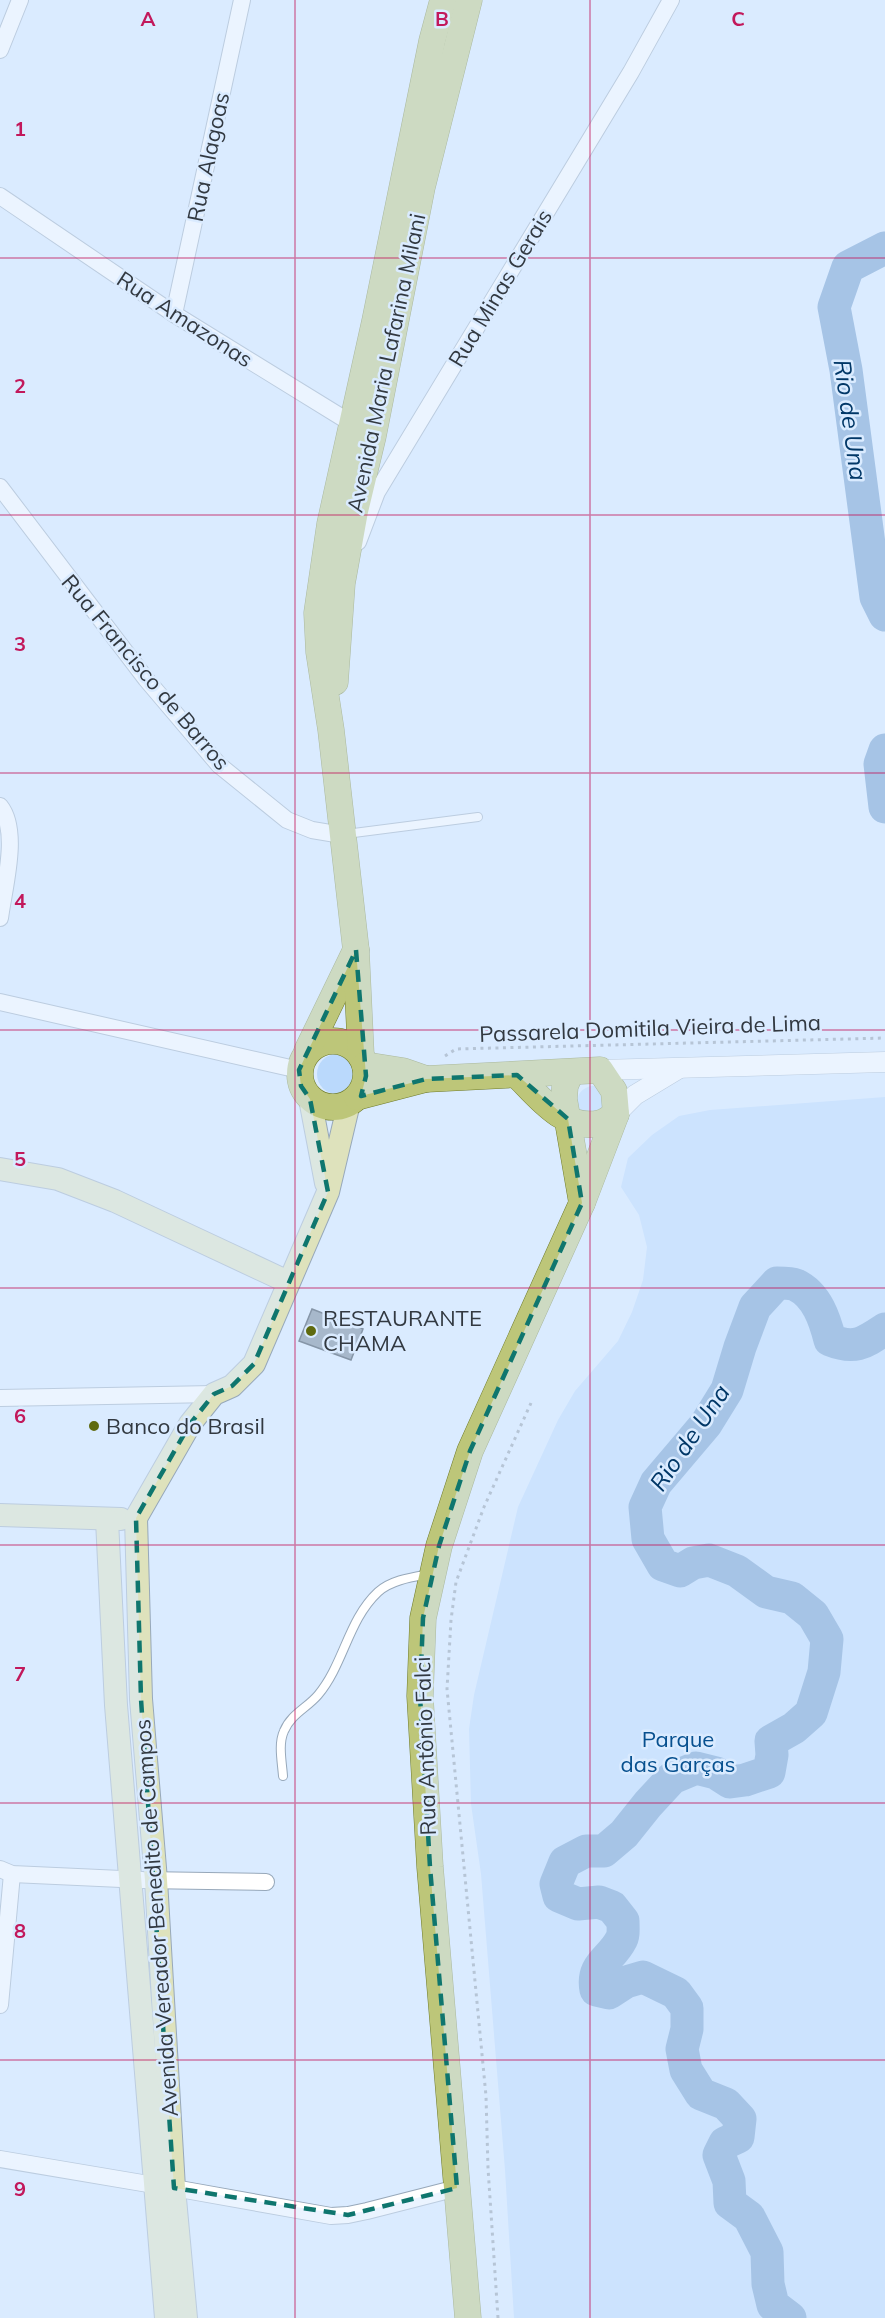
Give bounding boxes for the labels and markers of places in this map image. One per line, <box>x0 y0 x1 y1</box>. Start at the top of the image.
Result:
place label: RESTAURANTE CHAMA <box>323 1304 482 1357</box>
marker: RESTAURANTE CHAMA <box>304 1324 318 1338</box>
place label: Banco do Brasil <box>106 1412 265 1440</box>
marker: Banco do Brasil <box>87 1419 101 1433</box>

